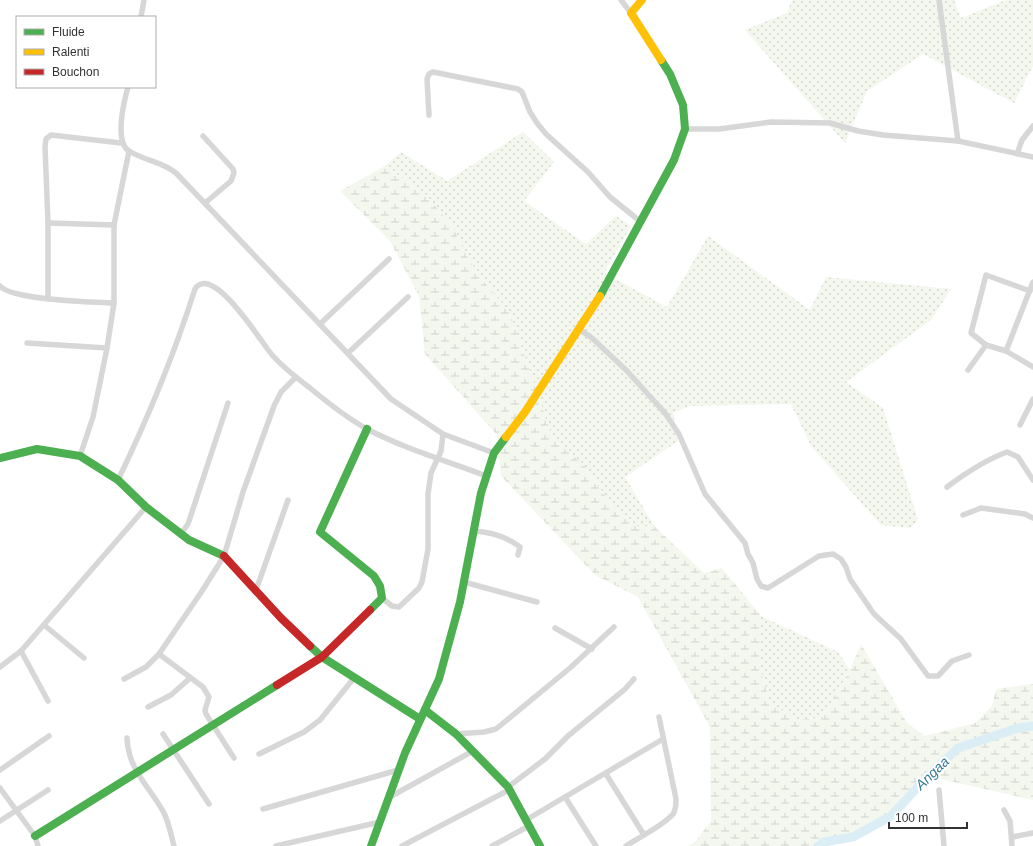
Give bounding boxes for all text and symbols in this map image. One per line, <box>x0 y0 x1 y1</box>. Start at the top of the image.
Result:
legend <box>16 16 156 88</box>
text: Fluide <box>52 25 85 39</box>
text: Ralenti <box>52 45 89 59</box>
text: Bouchon <box>52 65 99 79</box>
water label: Angaa <box>911 753 952 794</box>
scale bar <box>889 804 967 830</box>
text: 100 m <box>895 811 928 825</box>

